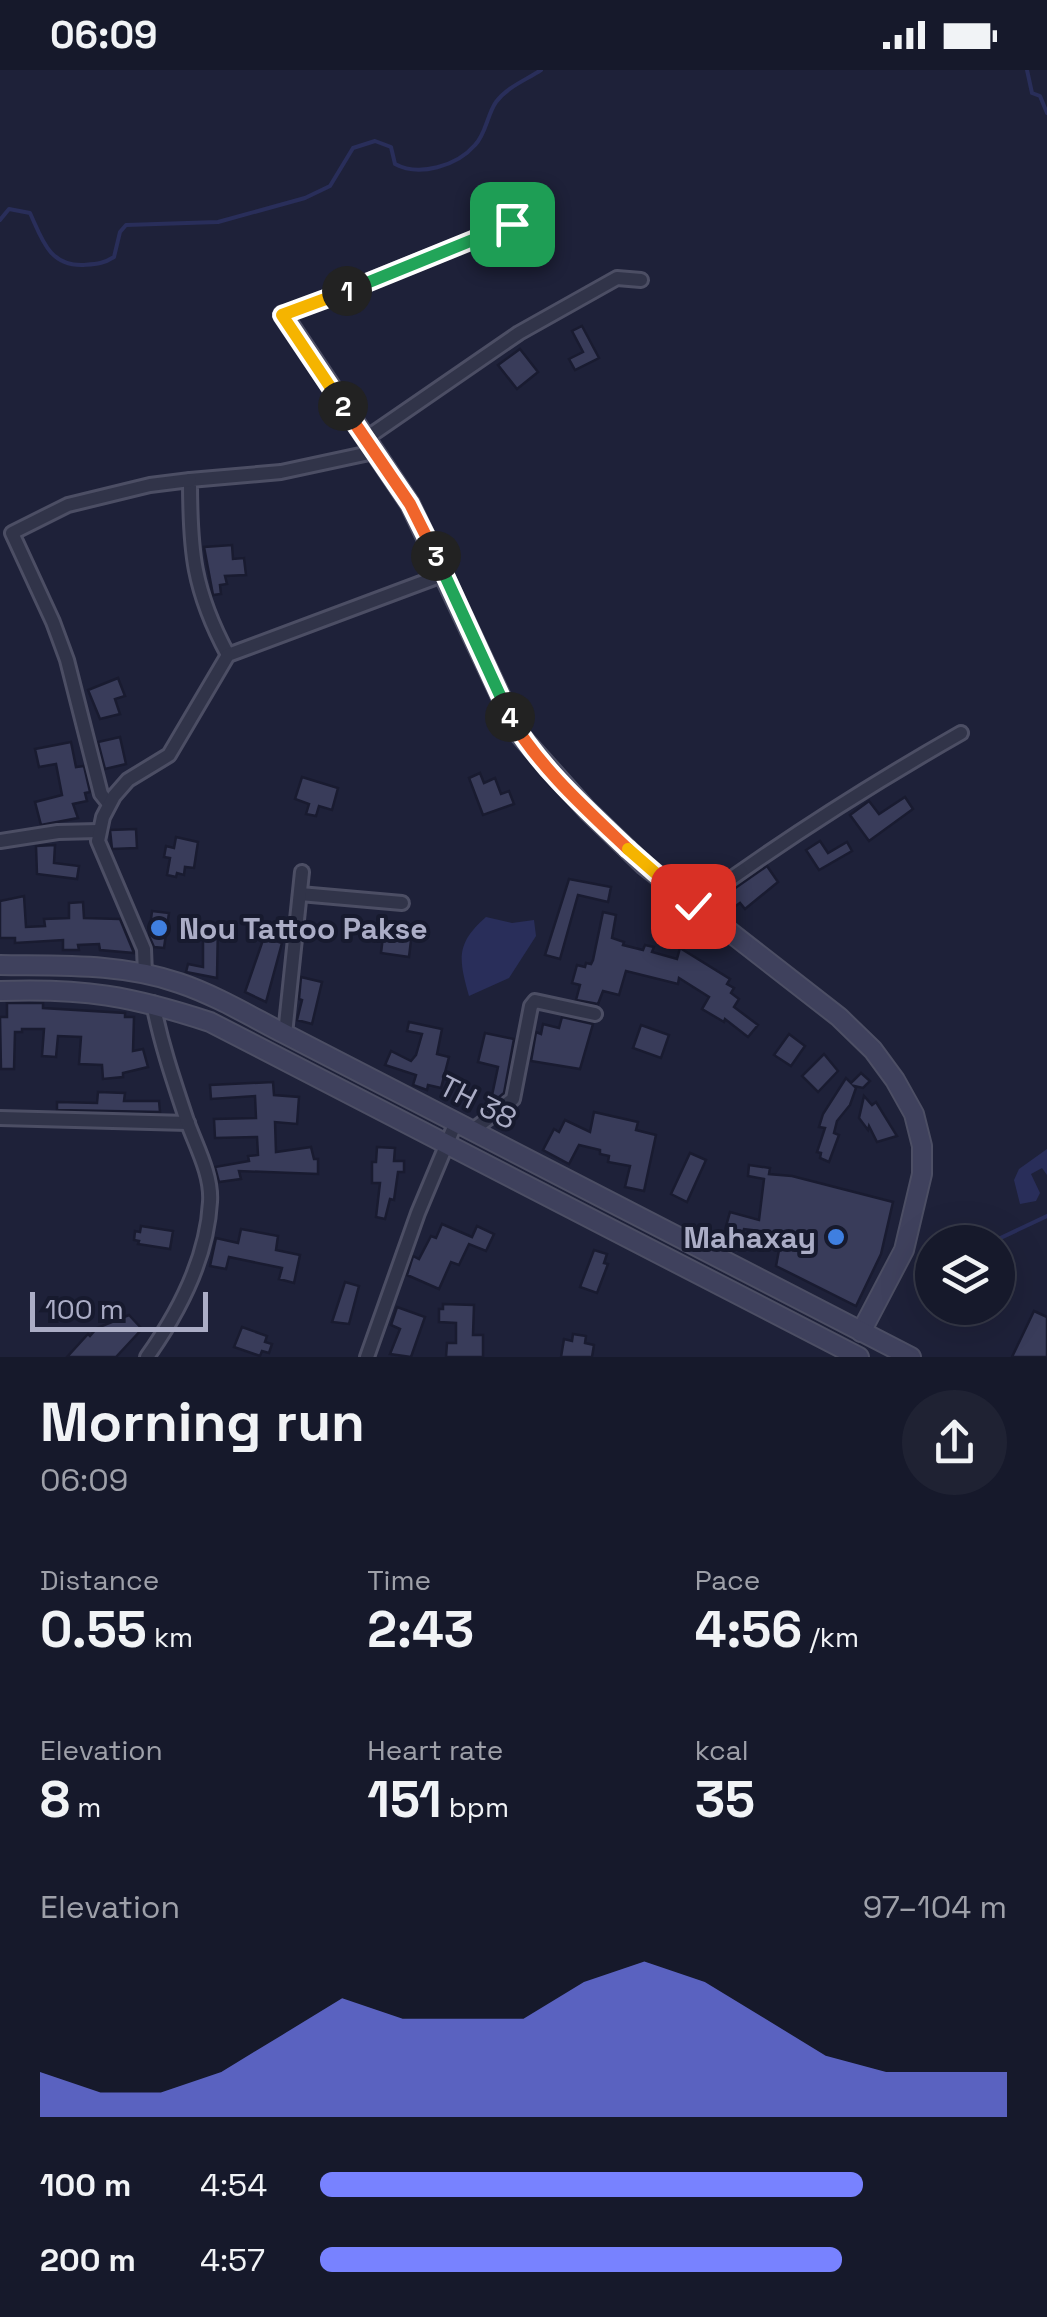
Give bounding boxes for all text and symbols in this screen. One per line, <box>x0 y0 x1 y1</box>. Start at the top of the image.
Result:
text: 06:09 <box>50 11 158 59</box>
pin <box>470 182 555 267</box>
icon: arrive <box>485 197 540 252</box>
pin: 1 <box>322 266 372 316</box>
text: 1 <box>341 273 353 309</box>
pin: 2 <box>318 381 368 431</box>
text: 2 <box>335 388 351 424</box>
pin: 3 <box>411 531 461 581</box>
text: 3 <box>427 538 445 574</box>
pin: 4 <box>485 692 535 742</box>
text: 4 <box>501 699 519 735</box>
pin <box>651 864 736 949</box>
icon: check <box>666 879 721 934</box>
place label: Nou Tattoo Pakse <box>179 909 428 948</box>
marker: Nou Tattoo Pakse <box>148 917 170 939</box>
street label: TH 38 <box>433 1066 523 1138</box>
place label: Mahaxay <box>683 1218 816 1257</box>
map controls <box>915 1225 1015 1325</box>
button: layers <box>915 1225 1015 1325</box>
marker: Mahaxay <box>825 1226 847 1248</box>
scale bar <box>30 1287 208 1332</box>
text: 100 m <box>45 1291 124 1327</box>
text: Morning run <box>40 1387 365 1457</box>
button: share <box>902 1390 1007 1495</box>
text: 06:09 <box>40 1460 128 1500</box>
text: Distance <box>40 1562 159 1598</box>
text: Time <box>367 1562 431 1598</box>
text: Pace <box>695 1562 760 1598</box>
text: 0.55 <box>40 1598 147 1662</box>
text: 2:43 <box>367 1598 474 1662</box>
text: 4:56 <box>695 1598 802 1662</box>
text: km <box>147 1619 193 1655</box>
text: /km <box>802 1619 859 1655</box>
text: Elevation <box>40 1732 163 1768</box>
text: Heart rate <box>367 1732 503 1768</box>
text: kcal <box>695 1732 749 1768</box>
text: 8 <box>40 1768 70 1832</box>
text: 151 <box>367 1768 442 1832</box>
text: 35 <box>695 1768 755 1832</box>
text: m <box>70 1789 101 1825</box>
text: bpm <box>442 1789 509 1825</box>
text: Elevation <box>40 1887 180 1927</box>
text: 97–104 m <box>863 1887 1007 1927</box>
text: 100 m <box>40 2165 131 2205</box>
text: 4:54 <box>200 2165 267 2205</box>
text: 200 m <box>40 2240 136 2280</box>
text: 4:57 <box>200 2240 265 2280</box>

